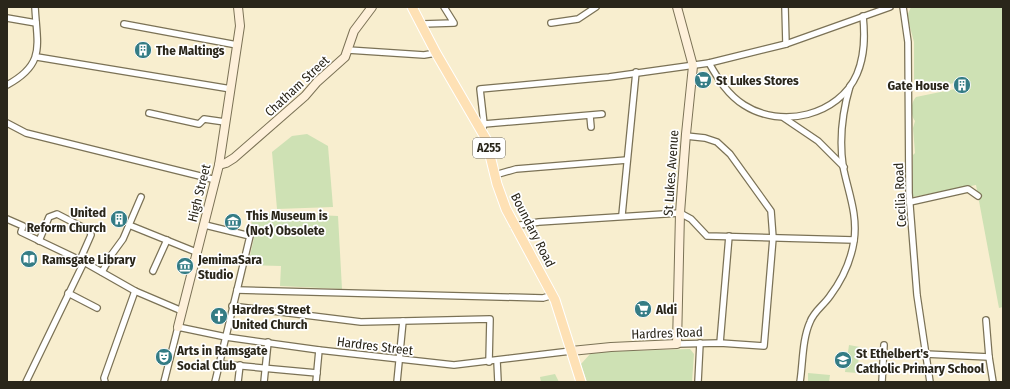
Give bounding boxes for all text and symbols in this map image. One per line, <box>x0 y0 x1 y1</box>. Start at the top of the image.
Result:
building icon: The Maltings <box>133 40 153 60</box>
place label: The Maltings <box>156 43 225 58</box>
street label: Chatham Street <box>262 52 333 120</box>
supermarket icon: St Lukes Stores <box>693 70 713 90</box>
place label: St Lukes Stores <box>716 73 799 88</box>
building icon: Gate House <box>952 75 972 95</box>
place label: Gate House <box>887 78 949 93</box>
street label: St Lukes Avenue <box>661 130 681 216</box>
road number: A255 <box>473 138 505 158</box>
street label: High Street <box>185 162 214 224</box>
street label: Cecilia Road <box>891 162 909 228</box>
street label: Boundary Road <box>508 190 558 270</box>
place label: United Reform Church <box>27 205 106 235</box>
place label: This Museum is (Not) Obsolete <box>246 208 328 238</box>
building icon: United Reform Church <box>109 209 129 229</box>
museum icon: This Museum is (Not) Obsolete <box>223 212 243 232</box>
library icon: Ramsgate Library <box>19 249 39 269</box>
place label: Ramsgate Library <box>42 252 137 267</box>
place label: JemimaSara Studio <box>197 252 263 282</box>
museum icon: JemimaSara Studio <box>175 256 195 276</box>
supermarket icon: Aldi <box>633 299 653 319</box>
place label: Hardres Street United Church <box>232 302 311 332</box>
place label: Aldi <box>655 302 677 317</box>
church icon: Hardres Street United Church <box>209 306 229 326</box>
street label: Hardres Road <box>631 324 703 342</box>
street label: Hardres Street <box>336 334 415 358</box>
place label: Arts in Ramsgate Social Club <box>176 343 268 373</box>
place label: St Ethelbert's Catholic Primary School <box>856 346 985 376</box>
theatre icon: Arts in Ramsgate Social Club <box>154 347 174 367</box>
school or university icon: St Ethelbert's Catholic Primary School <box>833 350 853 370</box>

